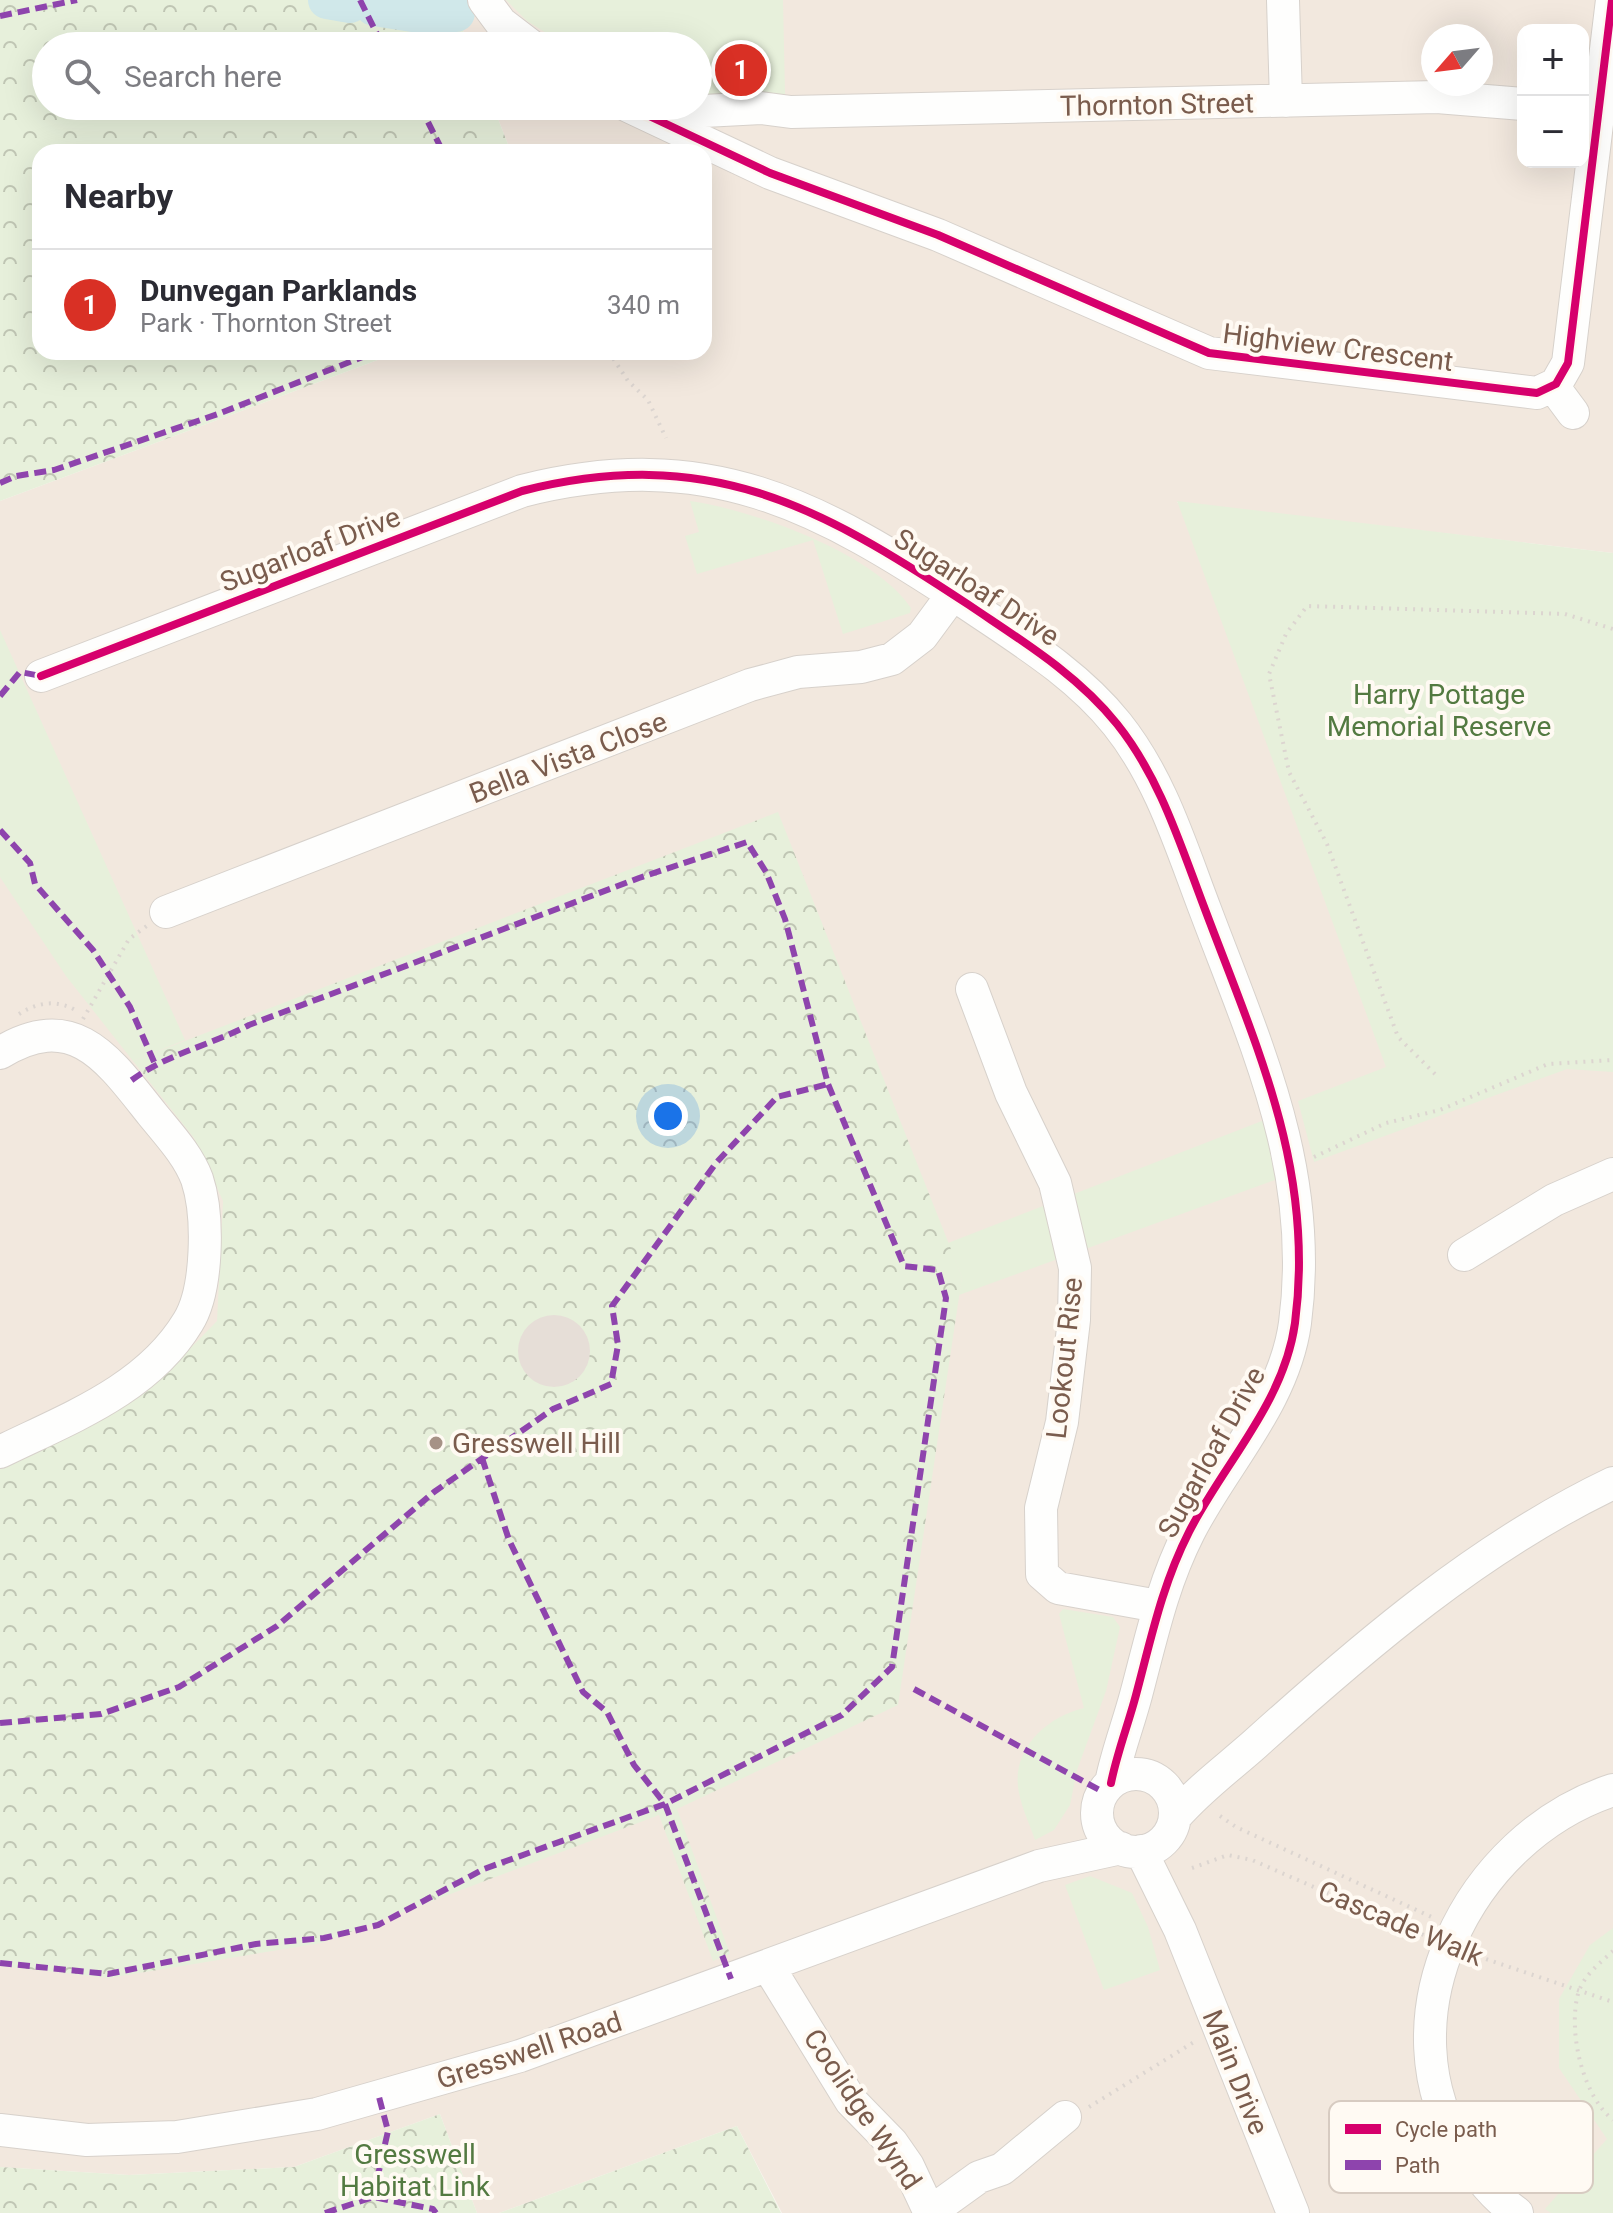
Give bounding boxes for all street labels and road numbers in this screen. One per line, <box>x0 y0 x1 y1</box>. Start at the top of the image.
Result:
street label: Thornton Street <box>1060 86 1254 123</box>
street label: Highview Crescent <box>1221 317 1455 378</box>
street label: Sugarloaf Drive <box>216 500 405 599</box>
street label: Sugarloaf Drive <box>888 522 1065 653</box>
street label: Bella Vista Close <box>465 705 672 810</box>
street label: Lookout Rise <box>1040 1276 1089 1440</box>
street label: Sugarloaf Drive <box>1151 1361 1272 1543</box>
street label: Cascade Walk <box>1313 1874 1489 1973</box>
street label: Gresswell Road <box>432 2005 626 2096</box>
street label: Main Drive <box>1196 2005 1276 2139</box>
street label: Coolidge Wynd <box>797 2023 928 2196</box>

